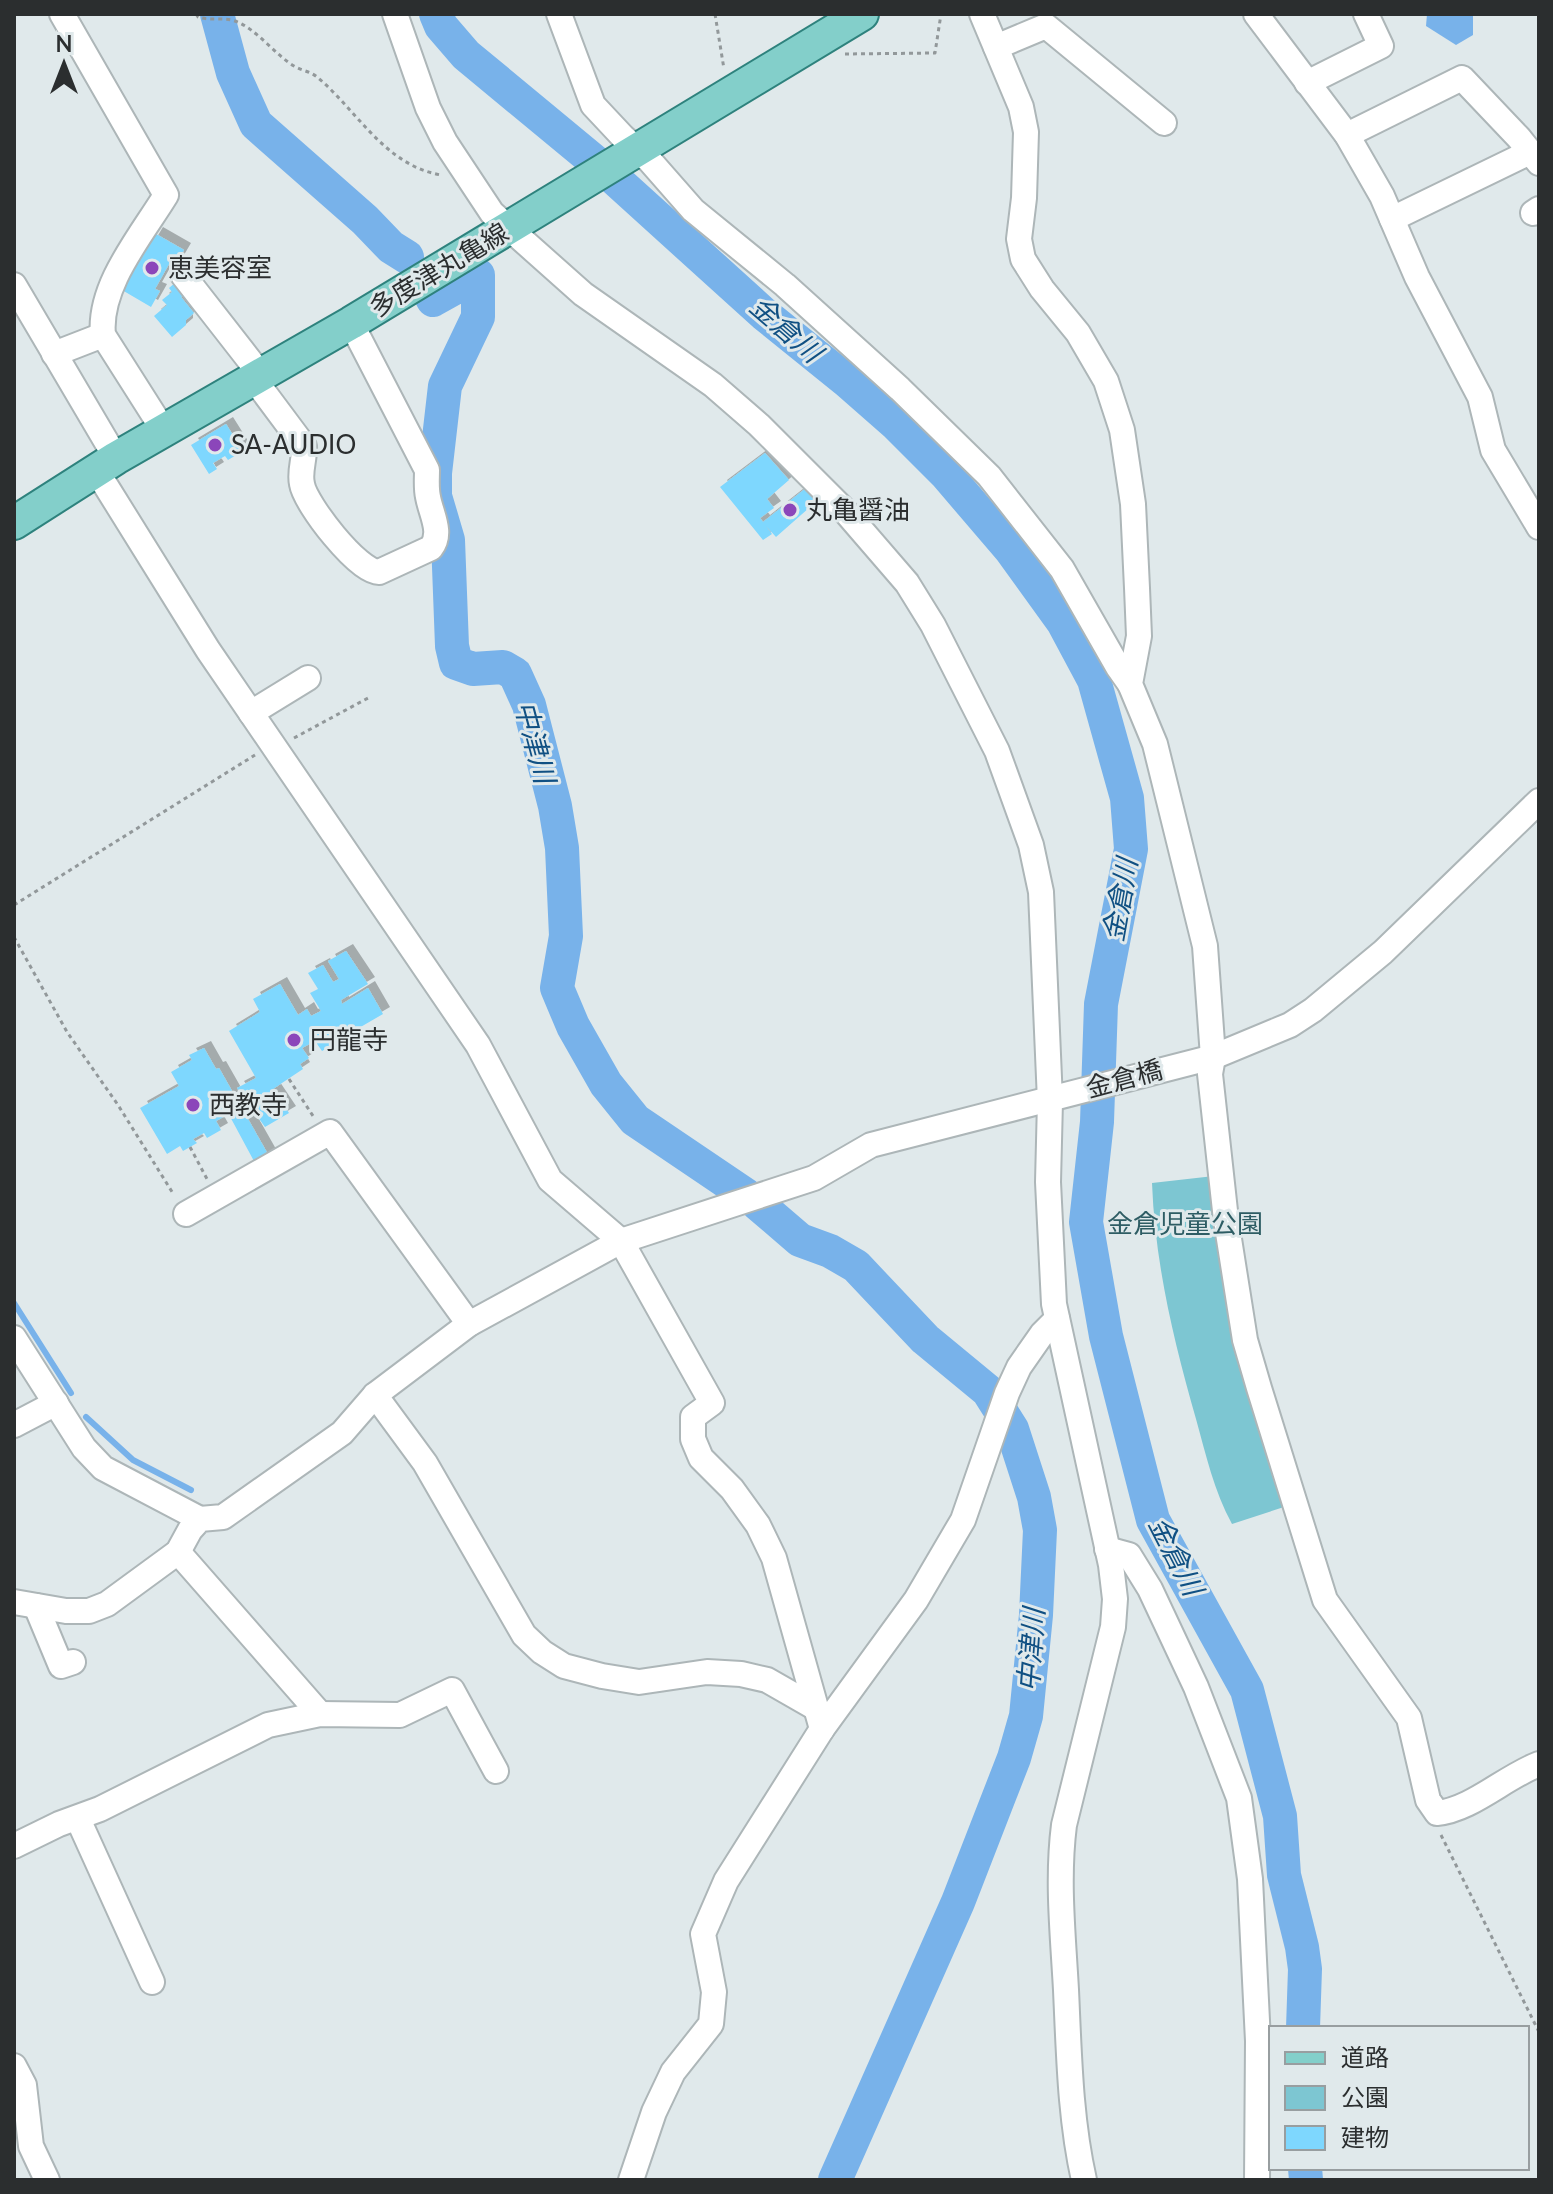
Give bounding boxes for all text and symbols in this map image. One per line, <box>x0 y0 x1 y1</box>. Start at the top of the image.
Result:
north arrow <box>24 24 104 104</box>
text: N <box>56 30 72 57</box>
street label: 多度津丸亀線 <box>363 215 514 323</box>
place label: 恵美容室 <box>168 251 272 283</box>
marker: 恵美容室 <box>143 259 161 277</box>
water label: 金倉川 <box>744 288 832 371</box>
place label: SA-AUDIO <box>231 428 356 460</box>
marker: SA-AUDIO <box>206 436 224 454</box>
place label: 丸亀醤油 <box>806 493 910 525</box>
marker: 丸亀醤油 <box>781 501 799 519</box>
water label: 中津川 <box>509 697 564 790</box>
water label: 金倉川 <box>1095 853 1144 944</box>
place label: 円龍寺 <box>310 1023 388 1055</box>
marker: 円龍寺 <box>285 1031 303 1049</box>
street label: 金倉橋 <box>1082 1052 1166 1104</box>
place label: 西教寺 <box>209 1088 287 1120</box>
marker: 西教寺 <box>184 1096 202 1114</box>
park label: 金倉児童公園 <box>1107 1207 1263 1239</box>
water label: 金倉川 <box>1143 1510 1212 1603</box>
water label: 中津川 <box>1010 1604 1050 1693</box>
legend <box>1269 2026 1529 2170</box>
text: 道路 <box>1341 2042 1389 2071</box>
text: 公園 <box>1341 2082 1389 2111</box>
text: 建物 <box>1341 2122 1389 2151</box>

